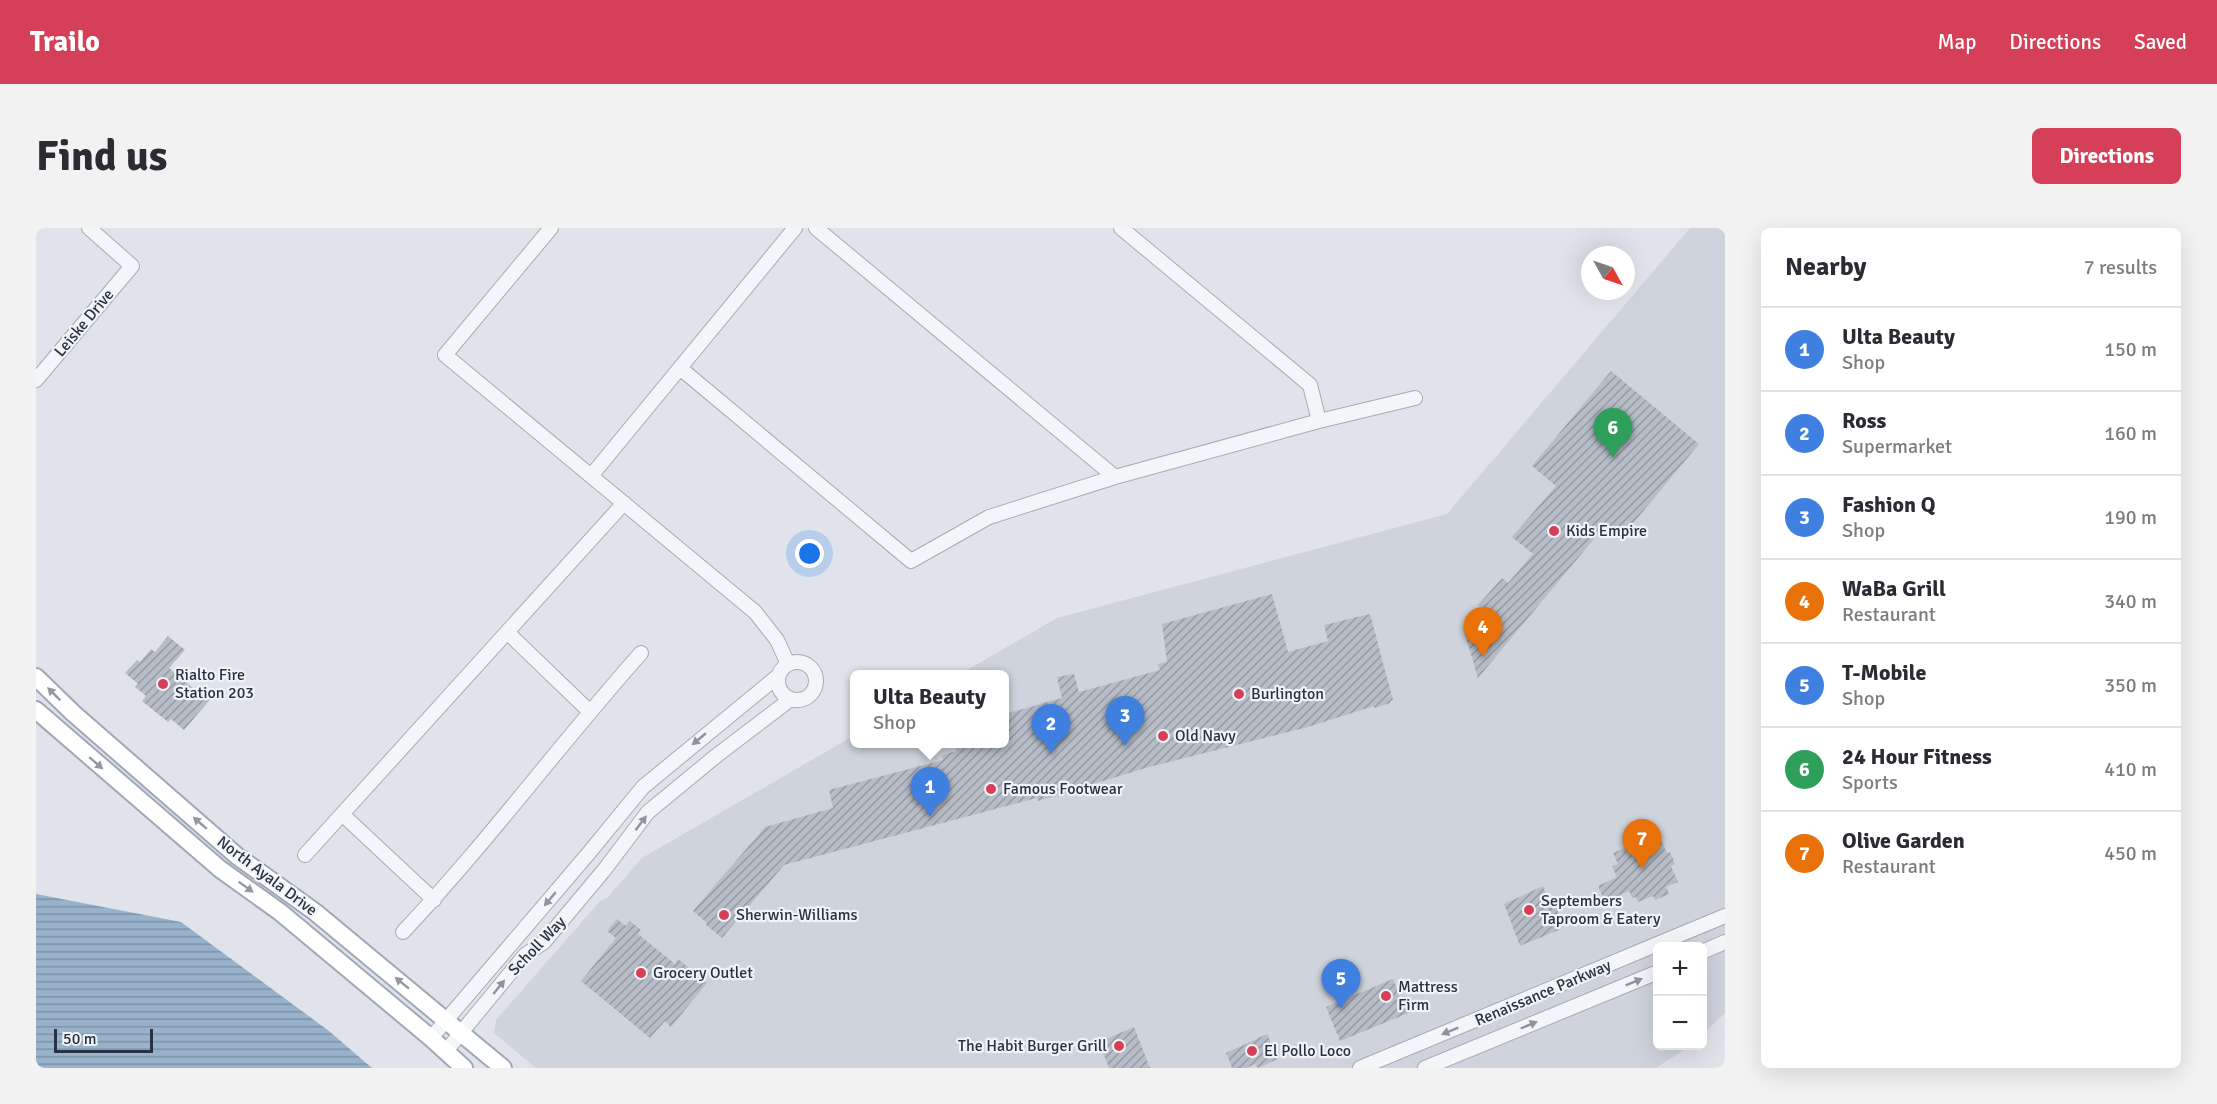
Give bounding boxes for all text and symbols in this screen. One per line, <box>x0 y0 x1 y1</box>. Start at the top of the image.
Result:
text: Trailo <box>30 25 100 59</box>
text: Map <box>1938 29 1976 55</box>
text: Directions <box>2009 29 2101 55</box>
text: Saved <box>2134 29 2187 55</box>
button: Directions <box>2032 128 2181 184</box>
text: Find us <box>36 131 167 182</box>
north arrow <box>1581 246 1635 300</box>
text: Nearby <box>1785 251 1866 283</box>
text: 7 results <box>2084 255 2157 280</box>
street label: Leiske Drive <box>50 285 118 361</box>
text: Ulta Beauty <box>1842 323 1955 350</box>
text: 1 <box>1799 337 1810 362</box>
text: 150 m <box>2104 337 2157 362</box>
text: Shop <box>1842 350 1885 375</box>
text: Ross <box>1842 407 1886 434</box>
pin: 6 <box>1594 408 1632 458</box>
text: 2 <box>1799 421 1810 446</box>
text: 160 m <box>2104 421 2157 446</box>
text: Supermarket <box>1842 434 1952 459</box>
text: Fashion Q <box>1842 491 1936 518</box>
text: 3 <box>1799 505 1810 530</box>
text: 190 m <box>2104 505 2157 530</box>
text: Shop <box>1842 518 1885 543</box>
place label: Kids Empire <box>1566 521 1647 541</box>
marker: Kids Empire <box>1547 524 1561 538</box>
your location <box>795 539 824 568</box>
text: WaBa Grill <box>1842 575 1946 602</box>
text: 4 <box>1799 589 1810 614</box>
text: 340 m <box>2104 589 2157 614</box>
text: Restaurant <box>1842 602 1936 627</box>
pin: 4 <box>1464 608 1502 657</box>
text: T-Mobile <box>1842 659 1926 686</box>
place label: Rialto Fire Station 203 <box>175 665 254 703</box>
popup <box>850 670 1009 748</box>
text: 5 <box>1799 673 1810 698</box>
text: 350 m <box>2104 673 2157 698</box>
marker: Rialto Fire Station 203 <box>156 677 170 691</box>
text: Ulta Beauty <box>873 683 986 710</box>
place label: Burlington <box>1251 684 1324 704</box>
text: Shop <box>1842 686 1885 711</box>
marker: Burlington <box>1232 687 1246 701</box>
one-way arrow <box>47 688 61 702</box>
pin: 3 <box>1106 696 1144 746</box>
pin: 2 <box>1032 704 1070 754</box>
text: Shop <box>873 710 916 735</box>
place label: Old Navy <box>1175 726 1236 746</box>
marker: Old Navy <box>1156 729 1170 743</box>
one-way arrow <box>692 732 707 745</box>
text: 24 Hour Fitness <box>1842 743 1992 770</box>
one-way arrow <box>88 756 104 769</box>
text: 6 <box>1799 757 1810 782</box>
text: 410 m <box>2104 757 2157 782</box>
pin: 1 <box>910 768 950 817</box>
text: Sports <box>1842 770 1898 795</box>
place label: Famous Footwear <box>1003 779 1123 799</box>
marker: Famous Footwear <box>984 782 998 796</box>
one-way arrow <box>634 815 646 830</box>
one-way arrow <box>192 817 208 830</box>
pin: 7 <box>1622 820 1662 869</box>
text: Olive Garden <box>1842 827 1965 854</box>
street label: North Ayala Drive <box>213 832 321 920</box>
text: 7 <box>1799 841 1810 866</box>
text: 450 m <box>2104 841 2157 866</box>
text: Restaurant <box>1842 854 1936 879</box>
one-way arrow <box>238 881 253 893</box>
one-way arrow <box>544 891 557 906</box>
place label: Septembers Taproom & Eatery <box>1541 891 1661 929</box>
marker: Septembers Taproom & Eatery <box>1522 903 1536 917</box>
place label: Sherwin-Williams <box>736 905 858 925</box>
marker: Sherwin-Williams <box>717 908 731 922</box>
street label: Scholl Way <box>504 912 570 980</box>
map controls <box>1653 942 1707 1050</box>
button: + <box>1653 942 1707 996</box>
street label: Renaissance Parkway <box>1472 955 1615 1031</box>
pin: 5 <box>1322 960 1360 1009</box>
place label: Grocery Outlet <box>653 963 753 983</box>
marker: Grocery Outlet <box>634 966 648 980</box>
one-way arrow <box>1625 976 1643 986</box>
one-way arrow <box>394 977 410 990</box>
place label: Mattress Firm <box>1398 977 1458 1015</box>
one-way arrow <box>492 979 505 995</box>
marker: Mattress Firm <box>1379 989 1393 1003</box>
button: − <box>1653 996 1707 1050</box>
one-way arrow <box>1521 1020 1539 1030</box>
scale bar <box>54 1026 153 1054</box>
one-way arrow <box>1441 1026 1459 1036</box>
text: 50 m <box>63 1029 97 1049</box>
place label: The Habit Burger Grill <box>958 1036 1107 1056</box>
marker: The Habit Burger Grill <box>1112 1039 1126 1053</box>
place label: El Pollo Loco <box>1264 1041 1351 1061</box>
marker: El Pollo Loco <box>1245 1044 1259 1058</box>

